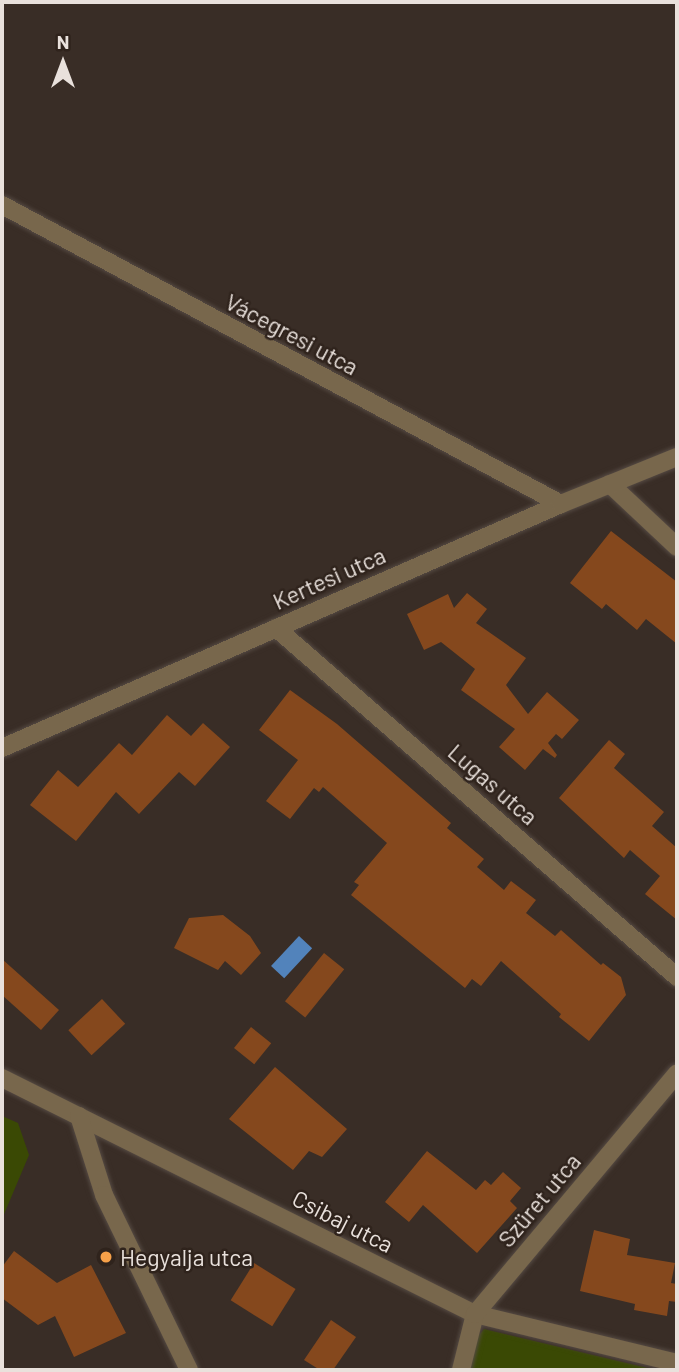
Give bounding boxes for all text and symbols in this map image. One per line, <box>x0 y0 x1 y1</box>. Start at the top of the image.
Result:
north arrow <box>28 28 98 98</box>
text: N <box>57 30 69 53</box>
street label: Vácegresi utca <box>221 287 363 381</box>
street label: Kertesi utca <box>268 541 390 615</box>
street label: Lugas utca <box>443 738 543 830</box>
street label: Szüret utca <box>492 1148 586 1252</box>
street label: Csibaj utca <box>288 1184 398 1258</box>
place label: Hegyalja utca <box>120 1243 253 1271</box>
marker: Hegyalja utca <box>98 1249 114 1265</box>

